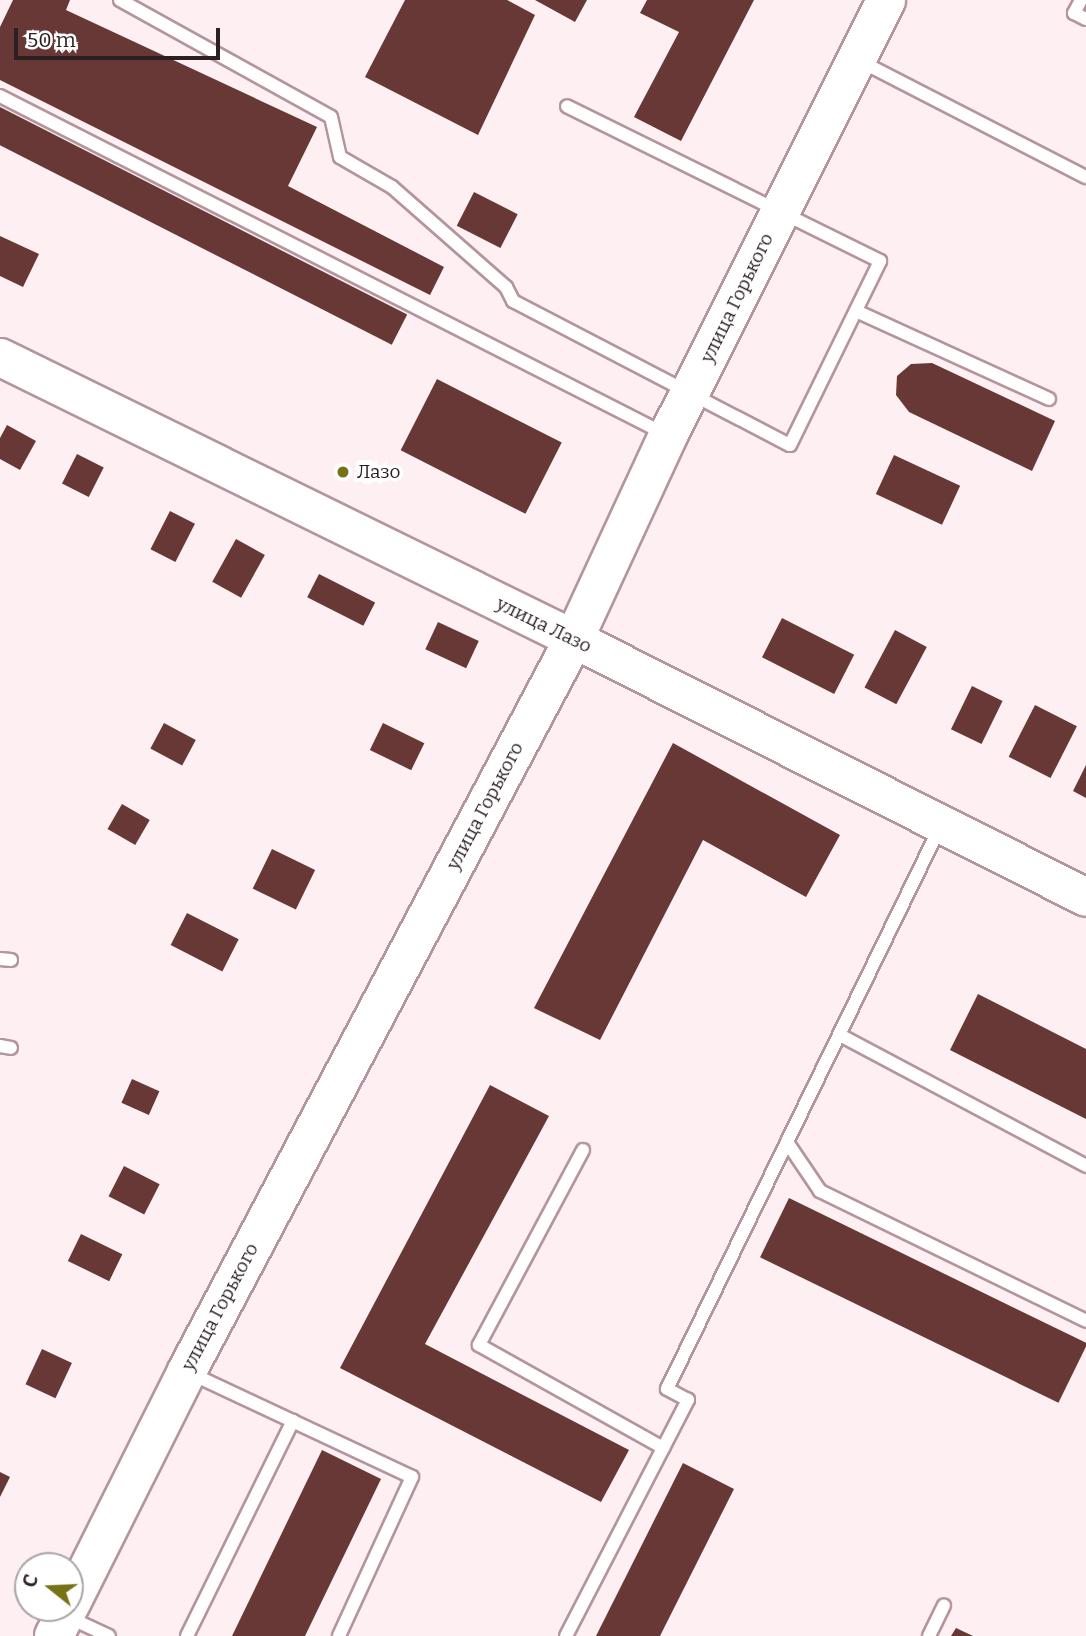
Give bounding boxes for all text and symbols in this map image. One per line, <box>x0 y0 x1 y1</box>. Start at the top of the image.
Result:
scale bar <box>18 14 224 58</box>
text: 50 m <box>27 27 76 53</box>
street label: улица Горького <box>696 229 778 367</box>
place label: Лазо <box>357 461 400 483</box>
marker: Лазо <box>335 464 351 480</box>
street label: улица Лазо <box>493 592 595 658</box>
street label: улица Горького <box>442 738 528 874</box>
street label: улица Горького <box>177 1239 263 1375</box>
north arrow <box>14 1552 84 1622</box>
text: С <box>18 1572 43 1590</box>

